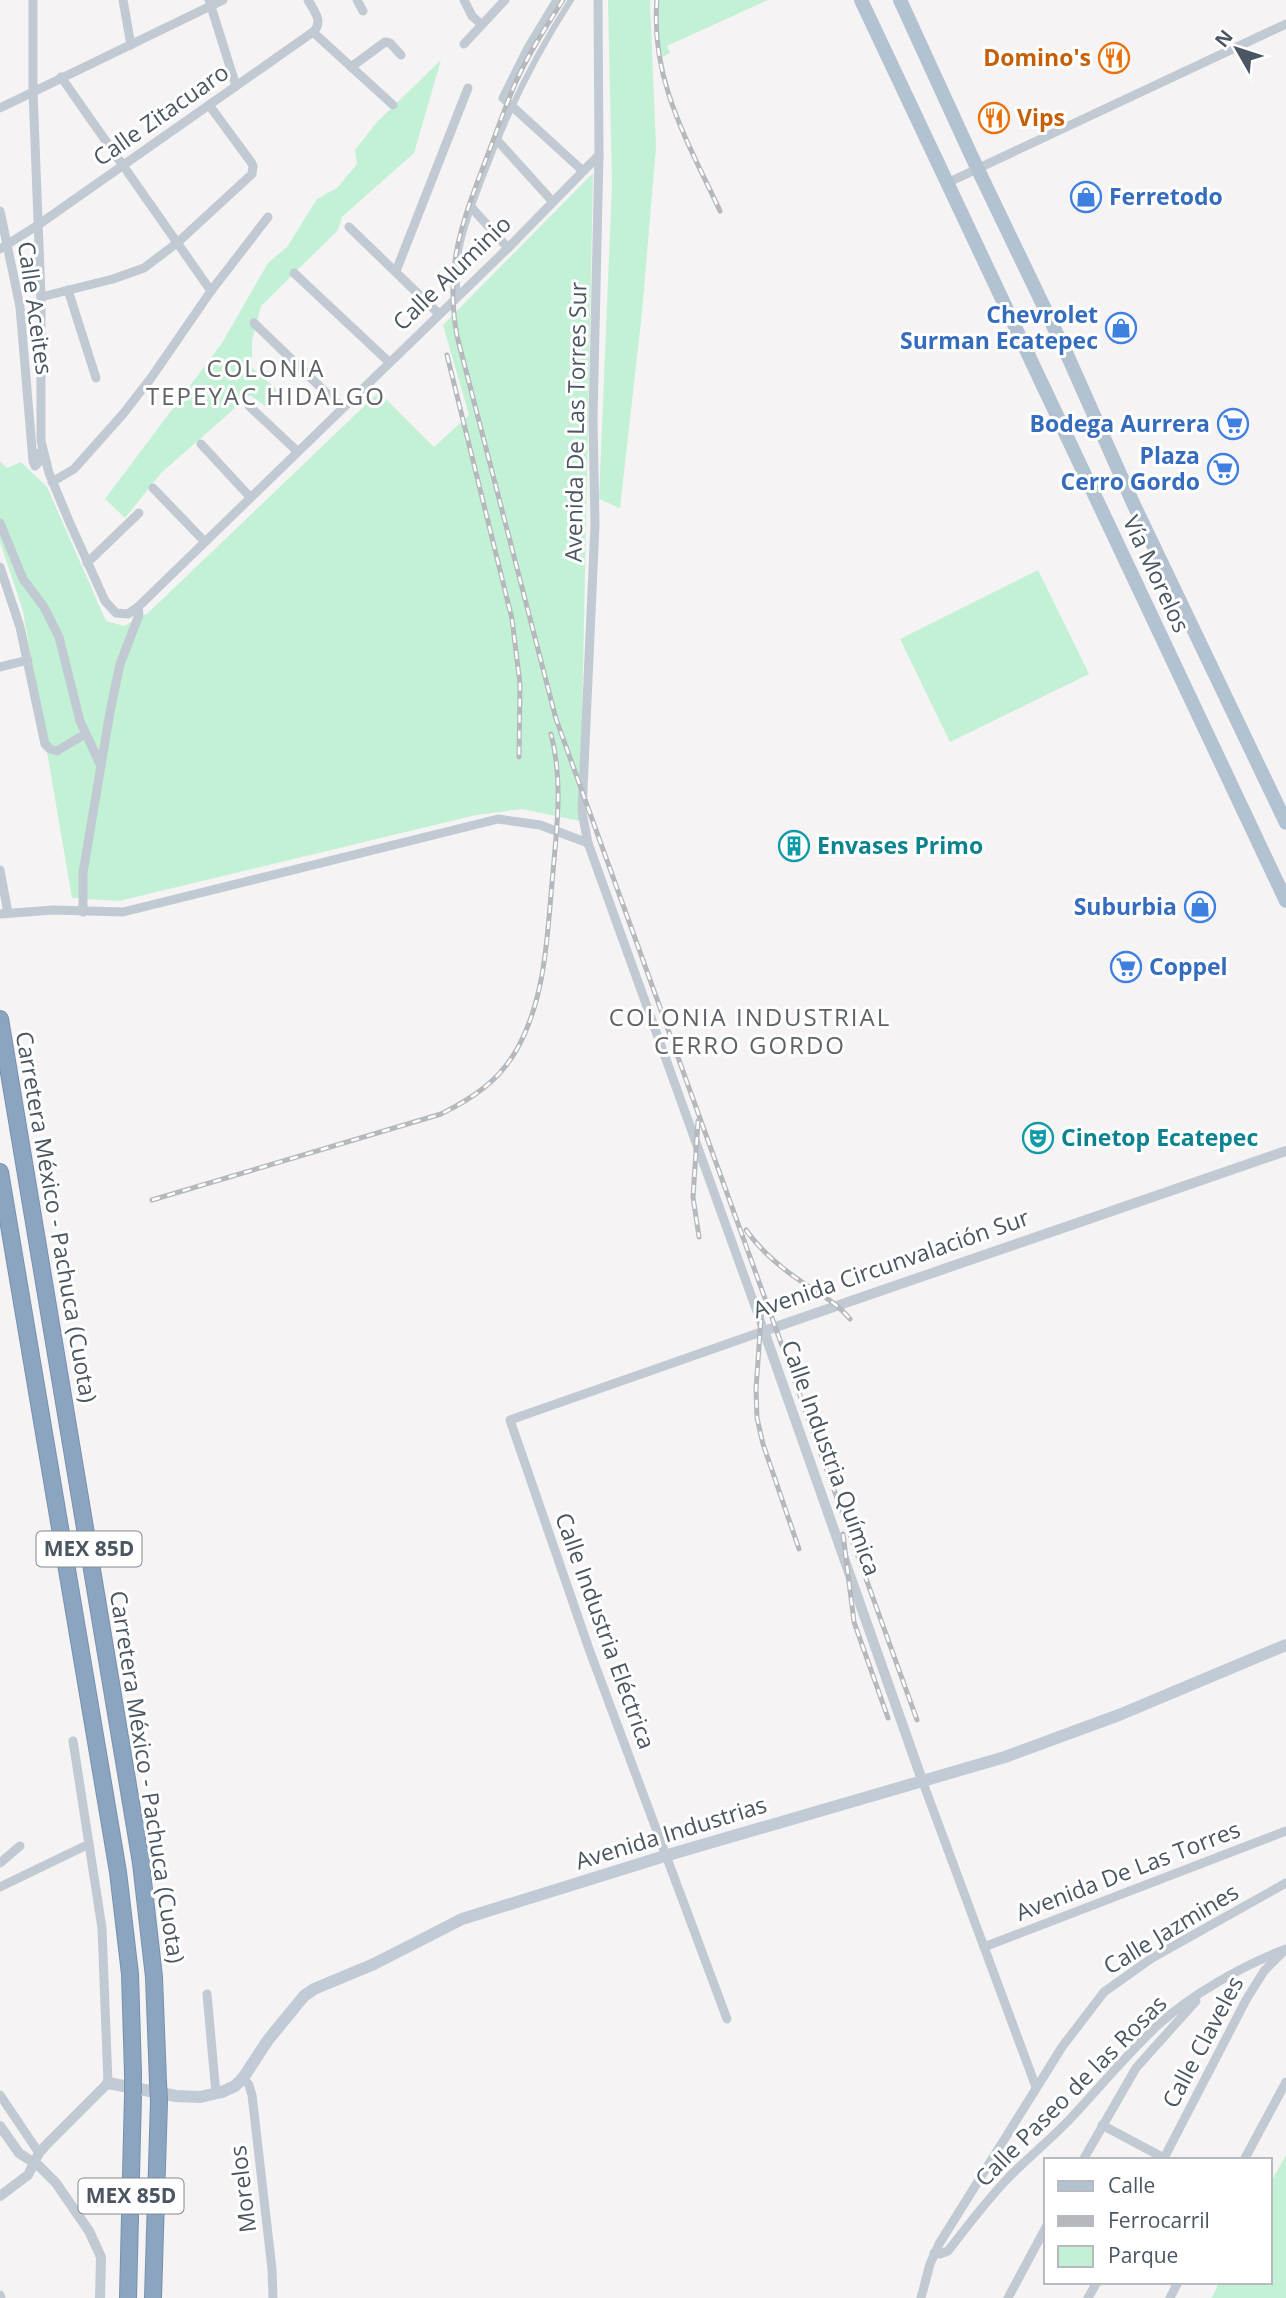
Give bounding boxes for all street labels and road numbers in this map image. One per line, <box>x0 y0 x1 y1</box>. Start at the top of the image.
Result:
street label: Calle Zitacuaro <box>86 56 235 173</box>
street label: Calle Aluminio <box>385 208 517 337</box>
street label: Calle Aceites <box>11 239 61 377</box>
street label: Avenida De Las Torres Sur <box>557 281 593 562</box>
street label: Vía Morelos <box>1116 510 1198 637</box>
street label: Carretera México - Pachuca (Cuota) <box>9 1029 105 1405</box>
street label: Avenida Circunvalación Sur <box>748 1200 1034 1325</box>
street label: Calle Industria Química <box>774 1336 889 1580</box>
street label: Calle Industria Eléctrica <box>548 1508 664 1753</box>
road number: MEX 85D <box>36 1532 142 1566</box>
street label: Carretera México - Pachuca (Cuota) <box>103 1588 193 1965</box>
street label: Avenida Industrias <box>571 1788 770 1876</box>
street label: Avenida De Las Torres <box>1011 1812 1245 1928</box>
street label: Calle Jazmines <box>1097 1875 1244 1981</box>
street label: Calle Claveles <box>1154 1970 1250 2113</box>
street label: Calle Paseo de las Rosas <box>970 1990 1172 2192</box>
street label: Morelos <box>221 2144 263 2234</box>
road number: MEX 85D <box>78 2178 184 2214</box>

